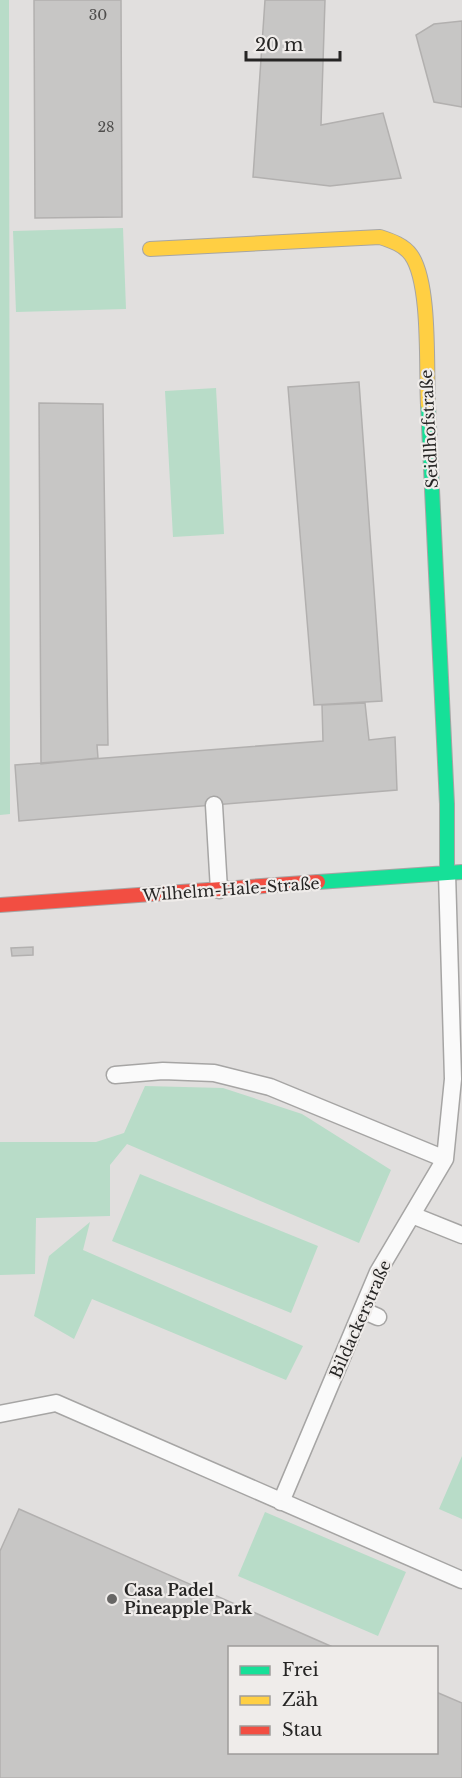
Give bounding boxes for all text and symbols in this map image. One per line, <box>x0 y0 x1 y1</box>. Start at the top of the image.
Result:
house number: 30 <box>89 6 107 24</box>
scale bar <box>246 24 340 62</box>
text: 20 m <box>255 34 303 56</box>
house number: 28 <box>97 118 115 136</box>
street label: Seidlhofstraße <box>416 369 442 489</box>
street label: Wilhelm-Hale-Straße <box>141 873 320 905</box>
street label: Bildackerstraße <box>325 1257 395 1381</box>
place label: Casa Padel Pineapple Park <box>124 1580 252 1618</box>
marker: Casa Padel Pineapple Park <box>105 1592 119 1606</box>
legend <box>228 1646 438 1754</box>
text: Frei <box>282 1659 319 1681</box>
text: Zäh <box>282 1689 318 1711</box>
text: Stau <box>282 1719 322 1741</box>

